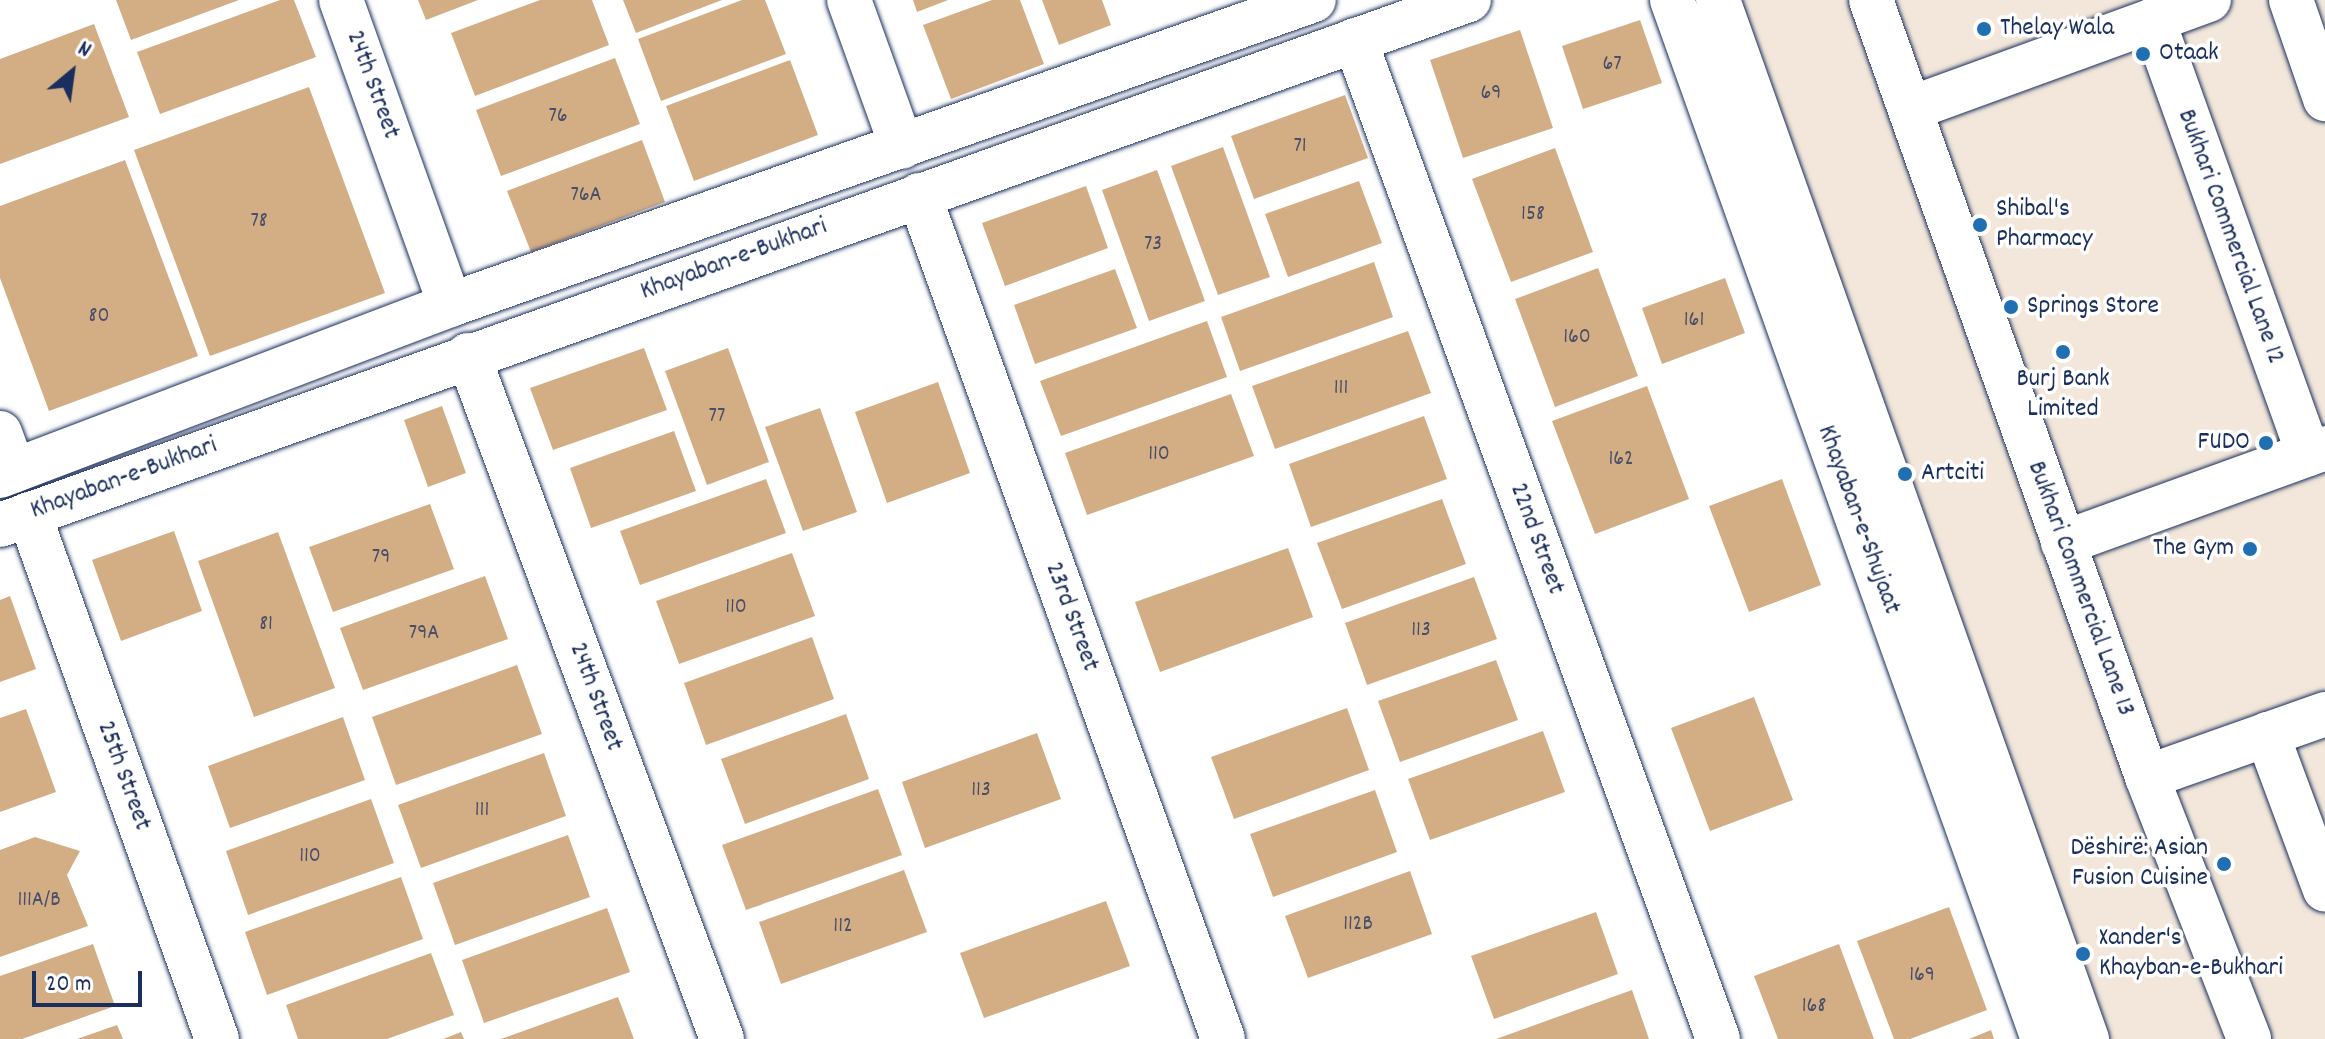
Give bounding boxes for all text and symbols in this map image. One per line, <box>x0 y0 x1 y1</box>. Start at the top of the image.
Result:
place label: Thelay Wala <box>2000 13 2114 45</box>
marker: Thelay Wala <box>1975 20 1993 38</box>
street label: 24th Street <box>338 27 406 143</box>
north arrow <box>32 32 112 112</box>
text: N <box>72 34 96 67</box>
place label: Otaak <box>2159 38 2219 70</box>
marker: Otaak <box>2134 45 2152 63</box>
house number: 67 <box>1602 52 1622 78</box>
house number: 69 <box>1481 81 1501 107</box>
house number: 76 <box>548 104 568 130</box>
street label: Bukhari Commercial Lane 12 <box>2169 105 2291 369</box>
house number: 71 <box>1293 134 1307 160</box>
house number: 76A <box>570 183 602 209</box>
place label: Shibal's Pharmacy <box>1996 194 2093 256</box>
house number: 158 <box>1521 202 1545 228</box>
house number: 78 <box>250 209 268 235</box>
street label: Khayaban-e-Bukhari <box>636 212 832 308</box>
marker: Shibal's Pharmacy <box>1971 216 1989 234</box>
house number: 73 <box>1144 232 1162 258</box>
place label: Springs Store <box>2027 291 2159 323</box>
marker: Springs Store <box>2002 298 2020 316</box>
house number: 80 <box>89 304 109 330</box>
house number: 161 <box>1684 308 1704 334</box>
house number: 160 <box>1563 325 1591 351</box>
marker: Burj Bank Limited <box>2054 343 2072 361</box>
place label: Burj Bank Limited <box>2016 364 2110 426</box>
house number: 111 <box>1334 376 1348 402</box>
house number: 77 <box>709 404 725 430</box>
street label: Khayaban-e-Shujaat <box>1809 421 1907 619</box>
place label: FUDO <box>2198 427 2250 459</box>
street label: Khayaban-e-Bukhari <box>26 431 222 527</box>
marker: FUDO <box>2257 434 2275 452</box>
house number: 110 <box>1148 442 1170 468</box>
house number: 162 <box>1608 447 1634 473</box>
street label: Bukhari Commercial Lane 13 <box>2019 457 2141 721</box>
place label: Artciti <box>1921 458 1984 490</box>
marker: Artciti <box>1896 465 1914 483</box>
street label: 22nd Street <box>1501 479 1571 599</box>
place label: The Gym <box>2153 533 2234 565</box>
marker: The Gym <box>2241 540 2259 558</box>
house number: 79 <box>372 545 390 571</box>
street label: 23rd Street <box>1037 558 1105 676</box>
house number: 110 <box>725 595 747 621</box>
house number: 81 <box>259 612 273 638</box>
house number: 113 <box>1411 618 1431 644</box>
house number: 79A <box>409 621 439 647</box>
street label: 24th Street <box>561 639 629 755</box>
street label: 25th Street <box>89 717 157 835</box>
house number: 113 <box>971 778 991 804</box>
house number: 111 <box>475 798 489 824</box>
place label: Dëshirë: Asian Fusion Cuisine <box>2071 833 2208 894</box>
house number: 110 <box>299 844 321 870</box>
marker: Dëshirë: Asian Fusion Cuisine <box>2215 855 2233 873</box>
house number: 111A/B <box>17 888 61 914</box>
house number: 112B <box>1343 912 1373 938</box>
house number: 112 <box>833 914 853 940</box>
place label: Xander's Khayban-e-Bukhari <box>2099 923 2283 984</box>
marker: Xander's Khayban-e-Bukhari <box>2074 945 2092 963</box>
scale bar <box>36 955 146 1005</box>
house number: 169 <box>1909 963 1935 989</box>
text: 20 m <box>46 968 92 1002</box>
house number: 168 <box>1802 994 1826 1020</box>

